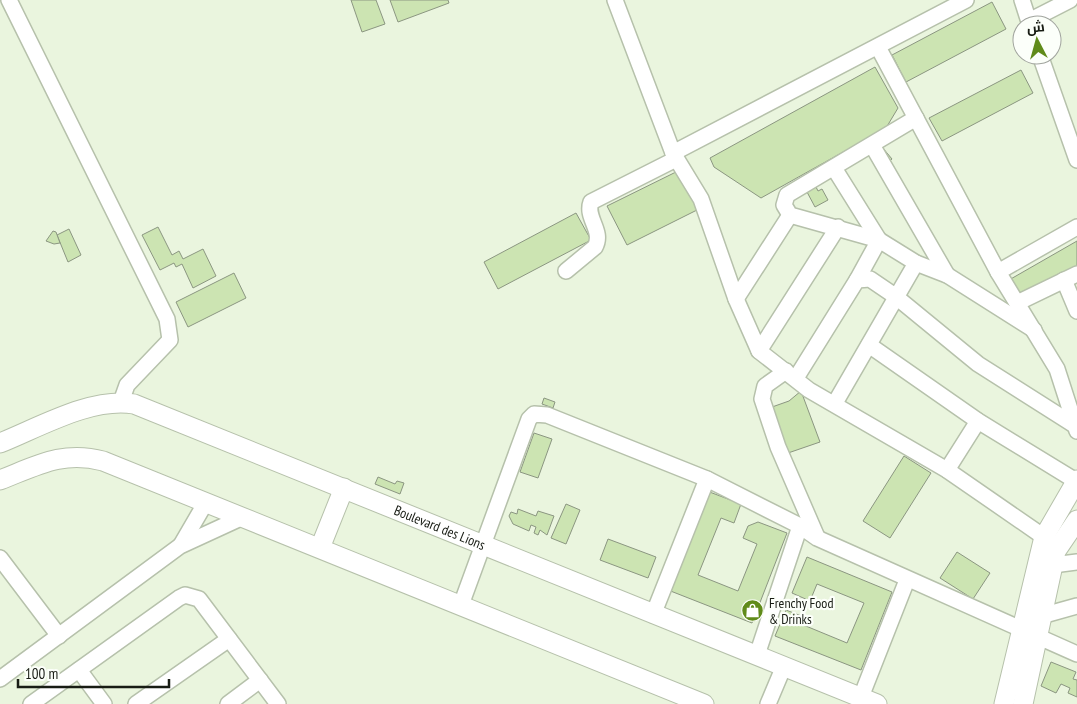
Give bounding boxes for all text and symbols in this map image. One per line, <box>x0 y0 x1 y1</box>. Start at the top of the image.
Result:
north arrow <box>1012 15 1062 65</box>
text: ش <box>1026 17 1046 37</box>
street label: Boulevard des Lions <box>391 501 488 554</box>
place label: Frenchy Food & Drinks <box>769 594 833 628</box>
shop icon: Frenchy Food & Drinks <box>741 599 765 623</box>
scale bar <box>18 656 169 688</box>
text: 100 m <box>25 664 58 683</box>

